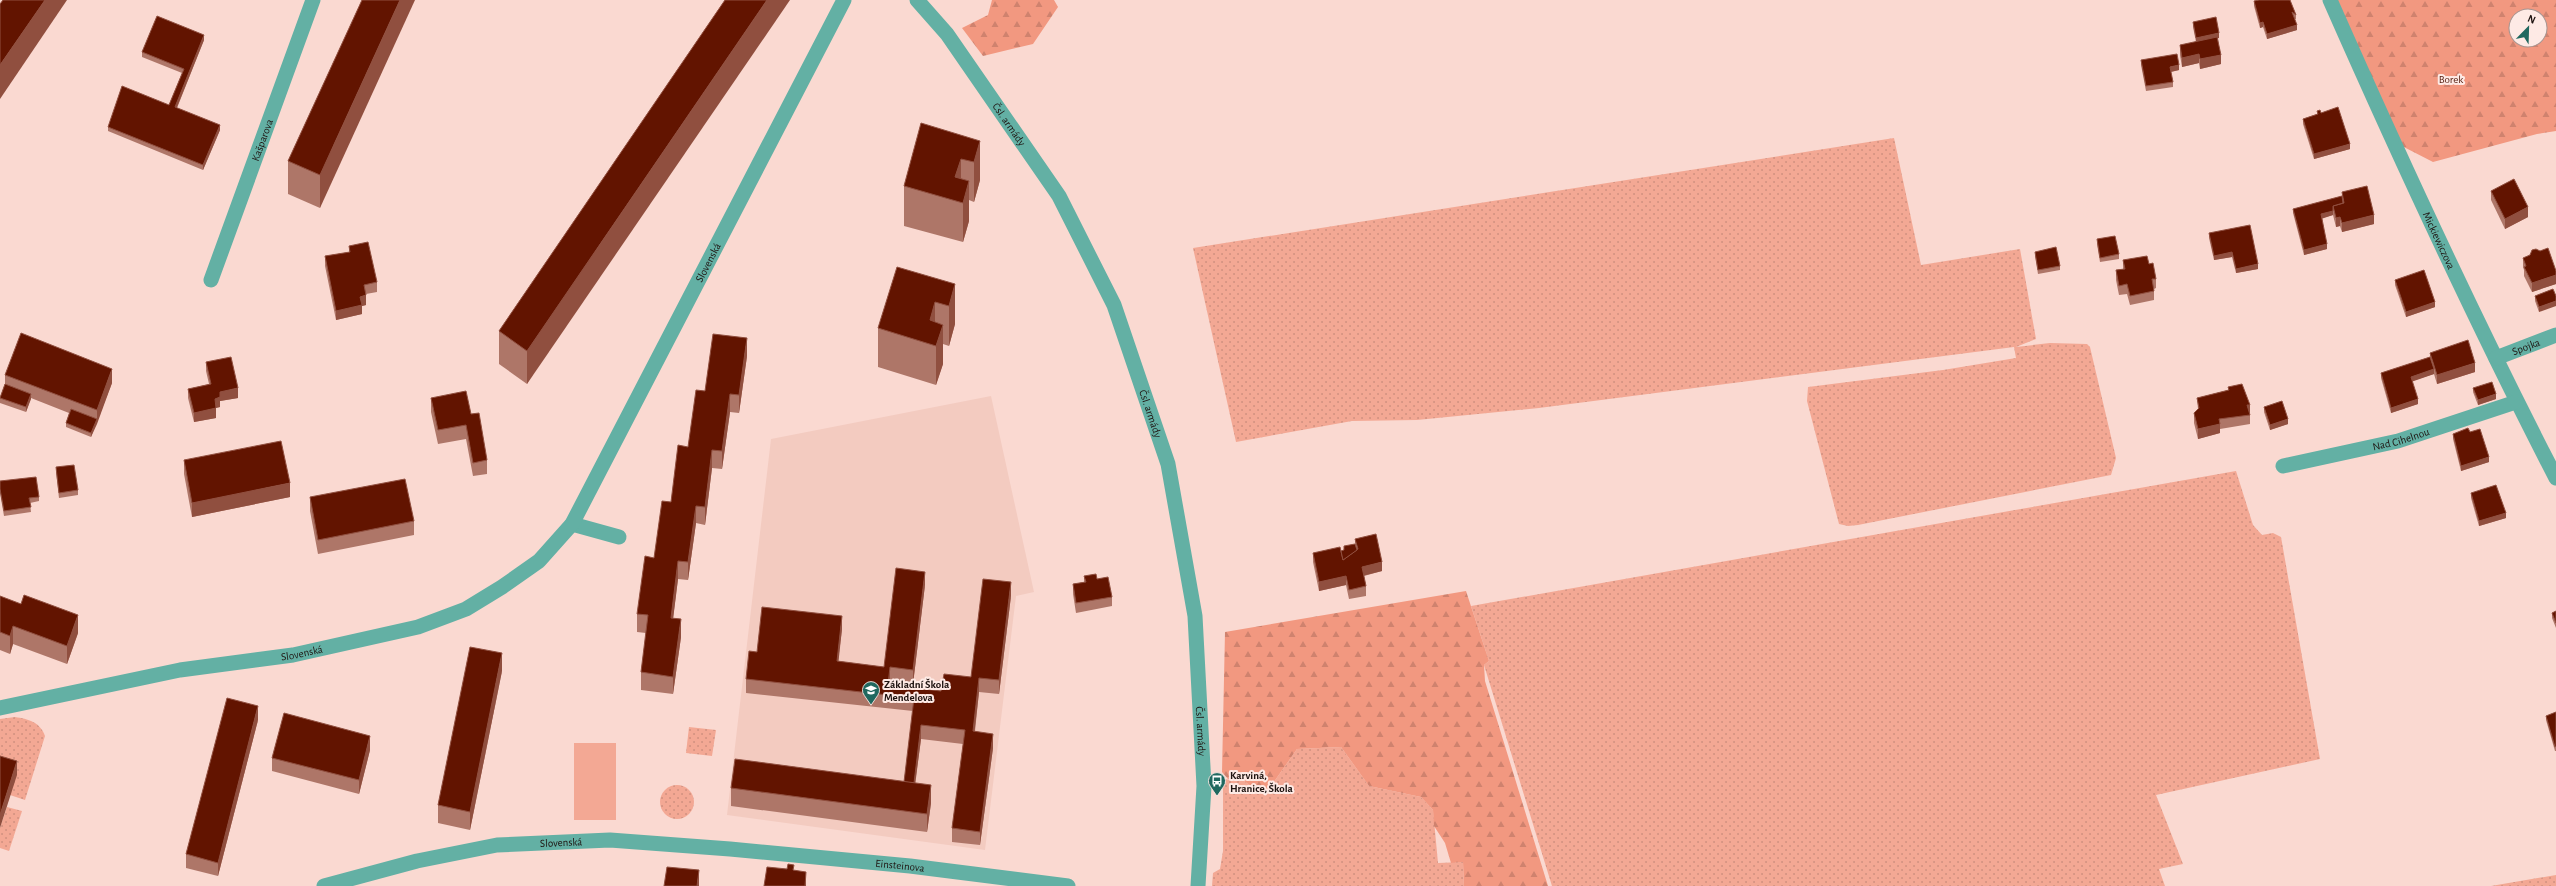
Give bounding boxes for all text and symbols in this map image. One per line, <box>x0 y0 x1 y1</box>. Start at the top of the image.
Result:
north arrow <box>2508 8 2548 48</box>
text: N <box>2526 13 2537 26</box>
park label: Borek <box>2439 74 2463 85</box>
street label: Čsl. armády <box>991 101 1028 148</box>
street label: Kašparova <box>249 117 275 163</box>
street label: Mickiewiczova <box>2421 210 2457 271</box>
street label: Slovenská <box>693 241 722 284</box>
street label: Spojka <box>2510 336 2541 357</box>
street label: Čsl. armády <box>1138 388 1164 439</box>
street label: Nad Cihelnou <box>2371 425 2431 452</box>
street label: Slovenská <box>280 643 324 662</box>
place label: Základní Škola Mendelova <box>884 678 950 703</box>
school or university icon: Základní Škola Mendelova <box>861 680 881 705</box>
street label: Čsl. armády <box>1194 706 1208 757</box>
place label: Karviná, Hranice, Škola <box>1230 770 1294 794</box>
bus stop icon: Karviná, Hranice, Škola <box>1207 771 1227 796</box>
street label: Slovenská <box>540 836 582 849</box>
street label: Einsteinova <box>875 857 925 873</box>

